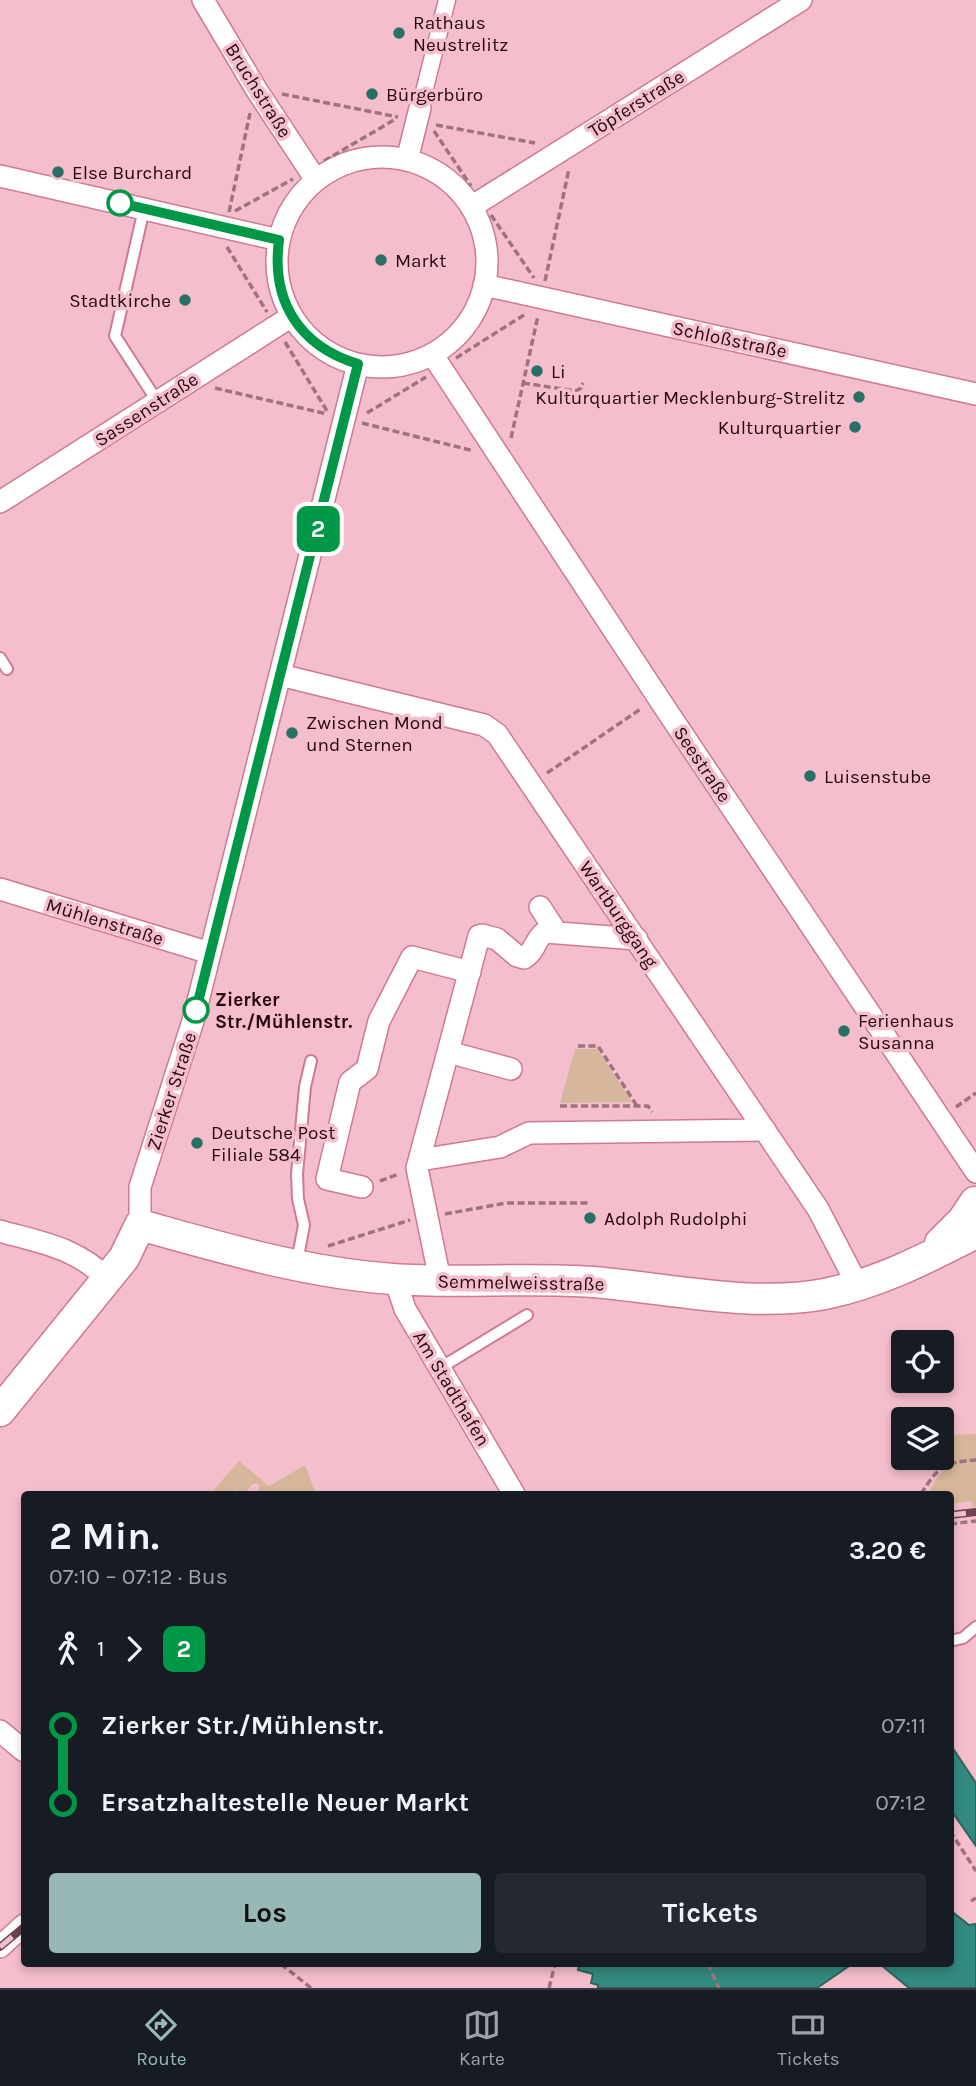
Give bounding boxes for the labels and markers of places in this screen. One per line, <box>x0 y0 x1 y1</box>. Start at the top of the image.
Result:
place label: Rathaus Neustrelitz <box>413 12 508 56</box>
marker: Rathaus Neustrelitz <box>391 25 407 41</box>
place label: Bürgerbüro <box>386 84 483 106</box>
marker: Bürgerbüro <box>364 86 380 102</box>
place label: Else Burchard <box>72 162 192 184</box>
marker: Else Burchard <box>50 164 66 180</box>
unlabelled marker <box>107 190 133 216</box>
place label: Markt <box>395 250 446 272</box>
marker: Markt <box>373 252 389 268</box>
place label: Stadtkirche <box>69 290 171 312</box>
marker: Stadtkirche <box>177 292 193 308</box>
place label: Li <box>551 361 566 383</box>
marker: Li <box>529 363 545 379</box>
place label: Kulturquartier Mecklenburg-Strelitz <box>535 387 845 409</box>
marker: Kulturquartier Mecklenburg-Strelitz <box>851 389 867 405</box>
place label: Kulturquartier <box>718 417 841 439</box>
marker: Kulturquartier <box>847 419 863 435</box>
place label: Zwischen Mond und Sternen <box>306 712 443 756</box>
marker: Zwischen Mond und Sternen <box>284 725 300 741</box>
place label: Luisenstube <box>824 766 931 788</box>
marker: Luisenstube <box>802 768 818 784</box>
place label: Zierker Str./Mühlenstr. <box>215 989 352 1033</box>
marker: Zierker Str./Mühlenstr. <box>183 997 209 1023</box>
place label: Ferienhaus Susanna <box>858 1010 954 1054</box>
marker: Ferienhaus Susanna <box>836 1023 852 1039</box>
place label: Deutsche Post Filiale 584 <box>211 1122 336 1166</box>
marker: Deutsche Post Filiale 584 <box>189 1135 205 1151</box>
place label: Adolph Rudolphi <box>604 1208 747 1230</box>
marker: Adolph Rudolphi <box>582 1210 598 1226</box>

